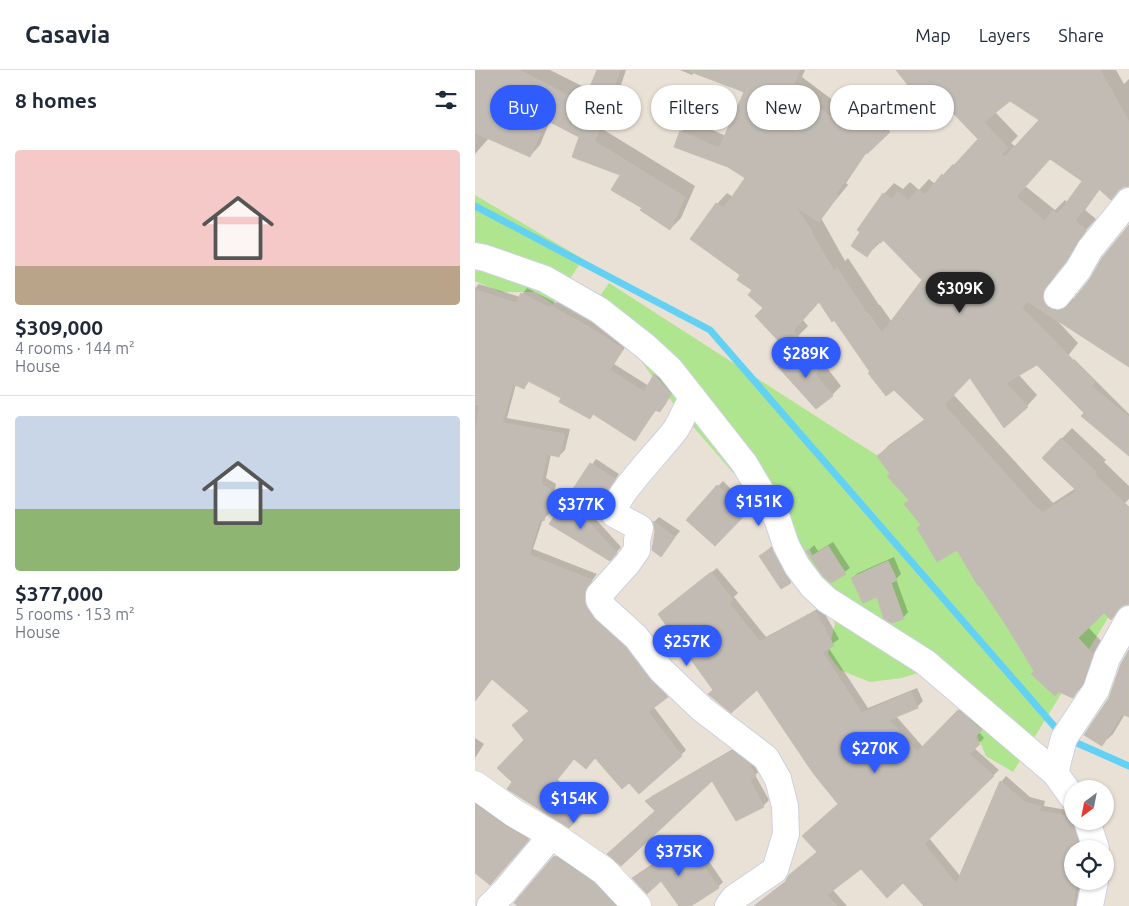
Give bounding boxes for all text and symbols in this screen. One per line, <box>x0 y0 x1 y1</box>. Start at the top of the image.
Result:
text: Casavia <box>25 21 110 48</box>
text: Map <box>915 25 951 45</box>
text: Layers <box>979 25 1030 45</box>
text: Share <box>1058 25 1104 45</box>
chip: Buy <box>490 85 556 130</box>
chip: Rent <box>566 85 641 130</box>
chip: Filters <box>651 85 737 130</box>
chip: New <box>747 85 820 130</box>
chip: Apartment <box>830 85 954 130</box>
icon: filters <box>432 86 460 114</box>
text: 8 homes <box>15 88 97 112</box>
icon: home <box>193 183 283 273</box>
pin: $309K <box>925 272 995 314</box>
text: $309K <box>937 279 983 297</box>
text: $309,000 <box>15 315 103 339</box>
pin: $289K <box>771 336 841 379</box>
text: 4 rooms · 144 m² <box>15 339 135 357</box>
text: $289K <box>783 344 829 362</box>
text: House <box>15 357 60 375</box>
icon: home <box>193 448 283 538</box>
pin: $151K <box>724 484 794 527</box>
pin: $377K <box>546 488 616 530</box>
text: $151K <box>736 492 782 510</box>
text: $377K <box>558 495 604 513</box>
text: $377,000 <box>15 581 103 605</box>
text: 5 rooms · 153 m² <box>15 605 135 623</box>
text: House <box>15 623 60 641</box>
pin: $257K <box>652 624 722 667</box>
text: $257K <box>664 632 710 650</box>
pin: $270K <box>840 732 910 774</box>
text: $270K <box>852 739 898 757</box>
north arrow <box>1064 780 1114 830</box>
map controls <box>1064 780 1114 890</box>
pin: $154K <box>539 782 609 824</box>
text: $154K <box>551 789 597 807</box>
pin: $375K <box>644 834 714 877</box>
button: locate <box>1064 840 1114 890</box>
text: $375K <box>656 842 702 860</box>

